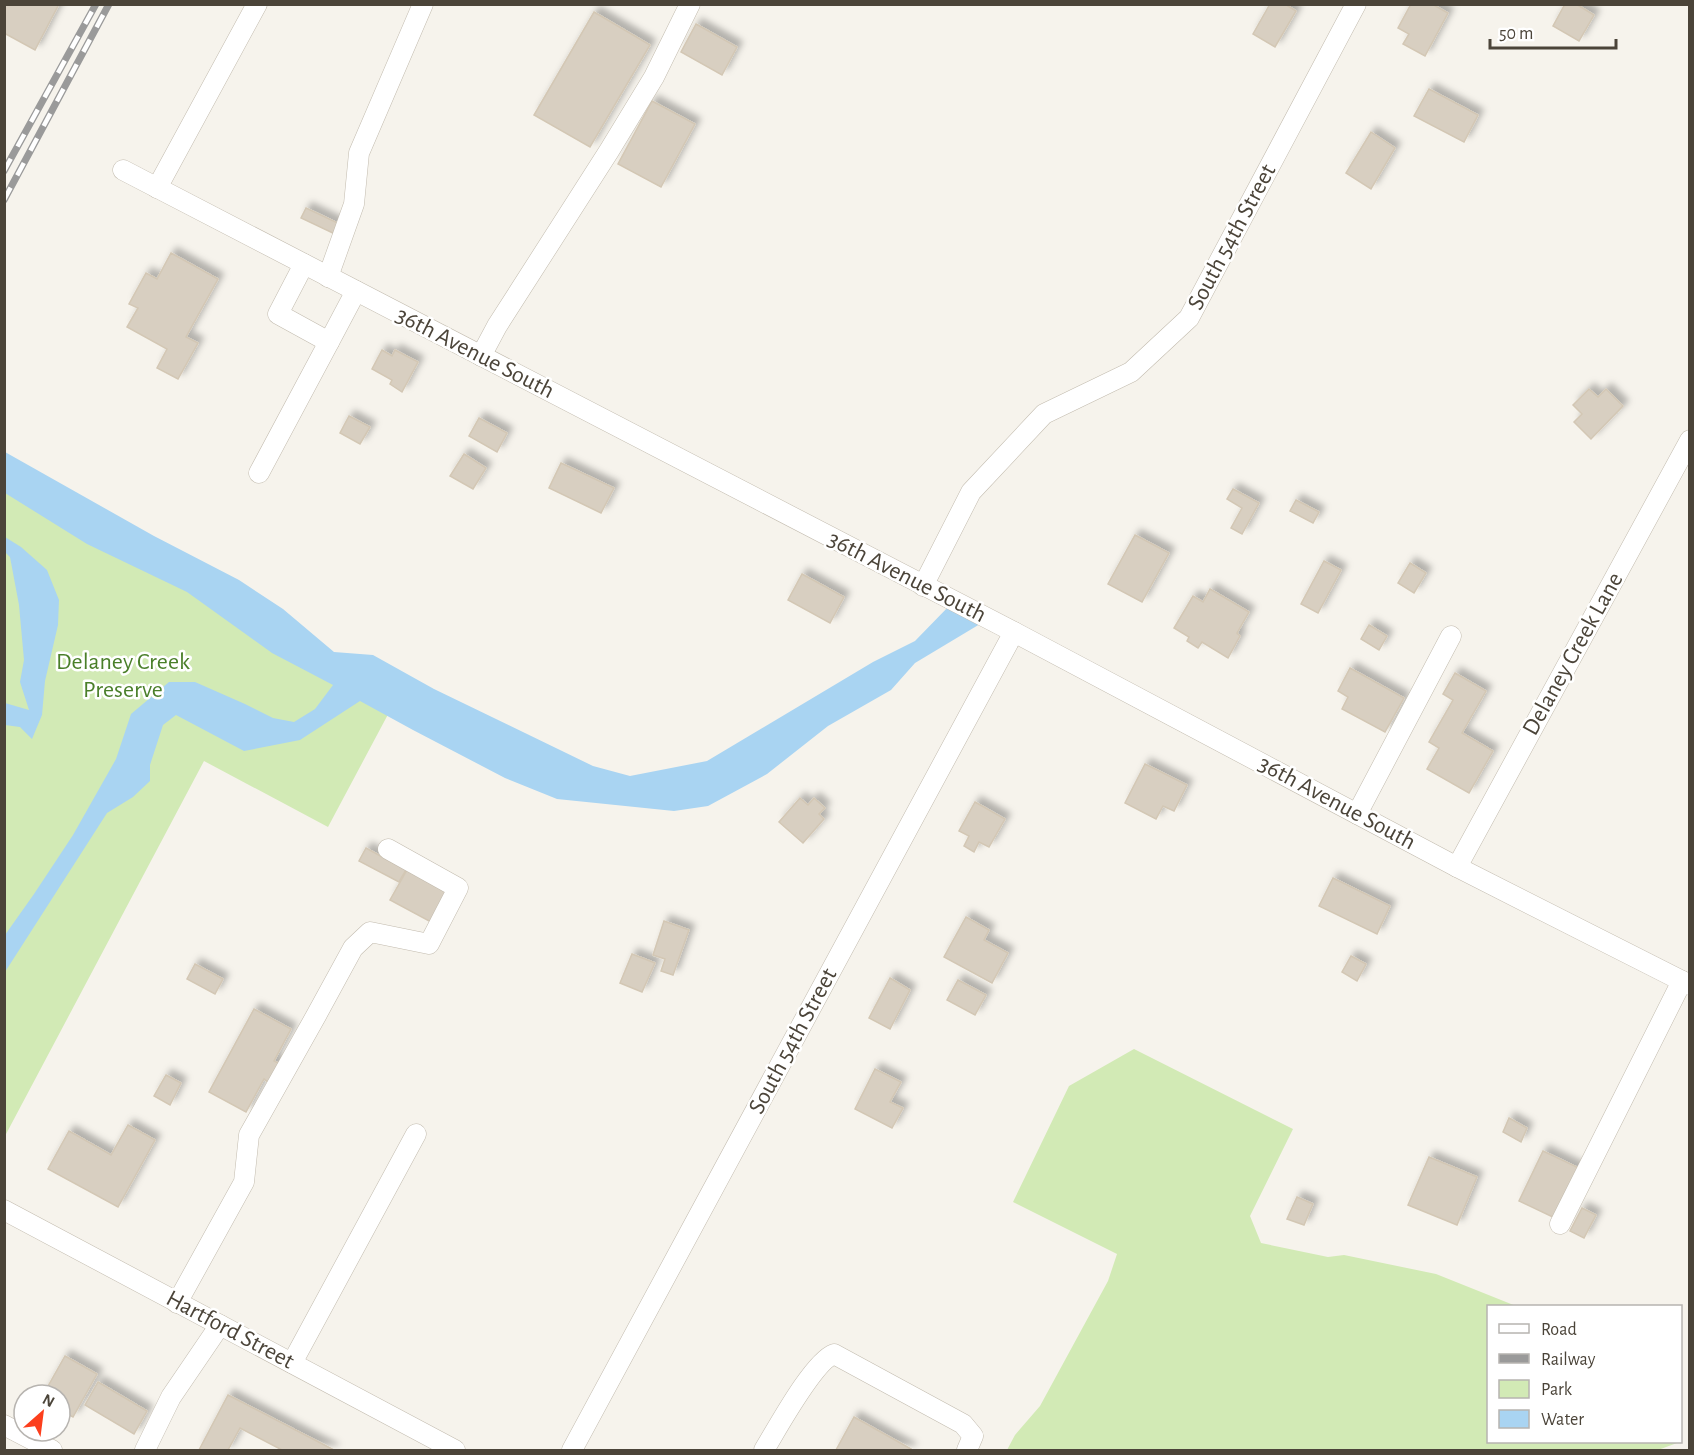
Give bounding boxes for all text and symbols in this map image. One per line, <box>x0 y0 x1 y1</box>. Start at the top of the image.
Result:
scale bar <box>1490 12 1616 50</box>
text: 50 m <box>1499 25 1533 43</box>
street label: South 54th Street <box>1184 160 1281 314</box>
street label: 36th Avenue South <box>392 303 558 403</box>
street label: 36th Avenue South <box>824 527 990 627</box>
street label: Delaney Creek Lane <box>1518 569 1628 739</box>
park label: Delaney Creek Preserve <box>56 650 190 702</box>
street label: 36th Avenue South <box>1254 752 1420 854</box>
street label: South 54th Street <box>745 964 842 1118</box>
street label: Hartford Street <box>162 1286 298 1374</box>
legend <box>1487 1305 1682 1443</box>
text: Road <box>1541 1321 1577 1339</box>
text: Railway <box>1541 1351 1596 1369</box>
text: Park <box>1541 1381 1573 1399</box>
north arrow <box>12 1383 72 1443</box>
text: N <box>40 1391 57 1410</box>
text: Water <box>1541 1411 1584 1429</box>

